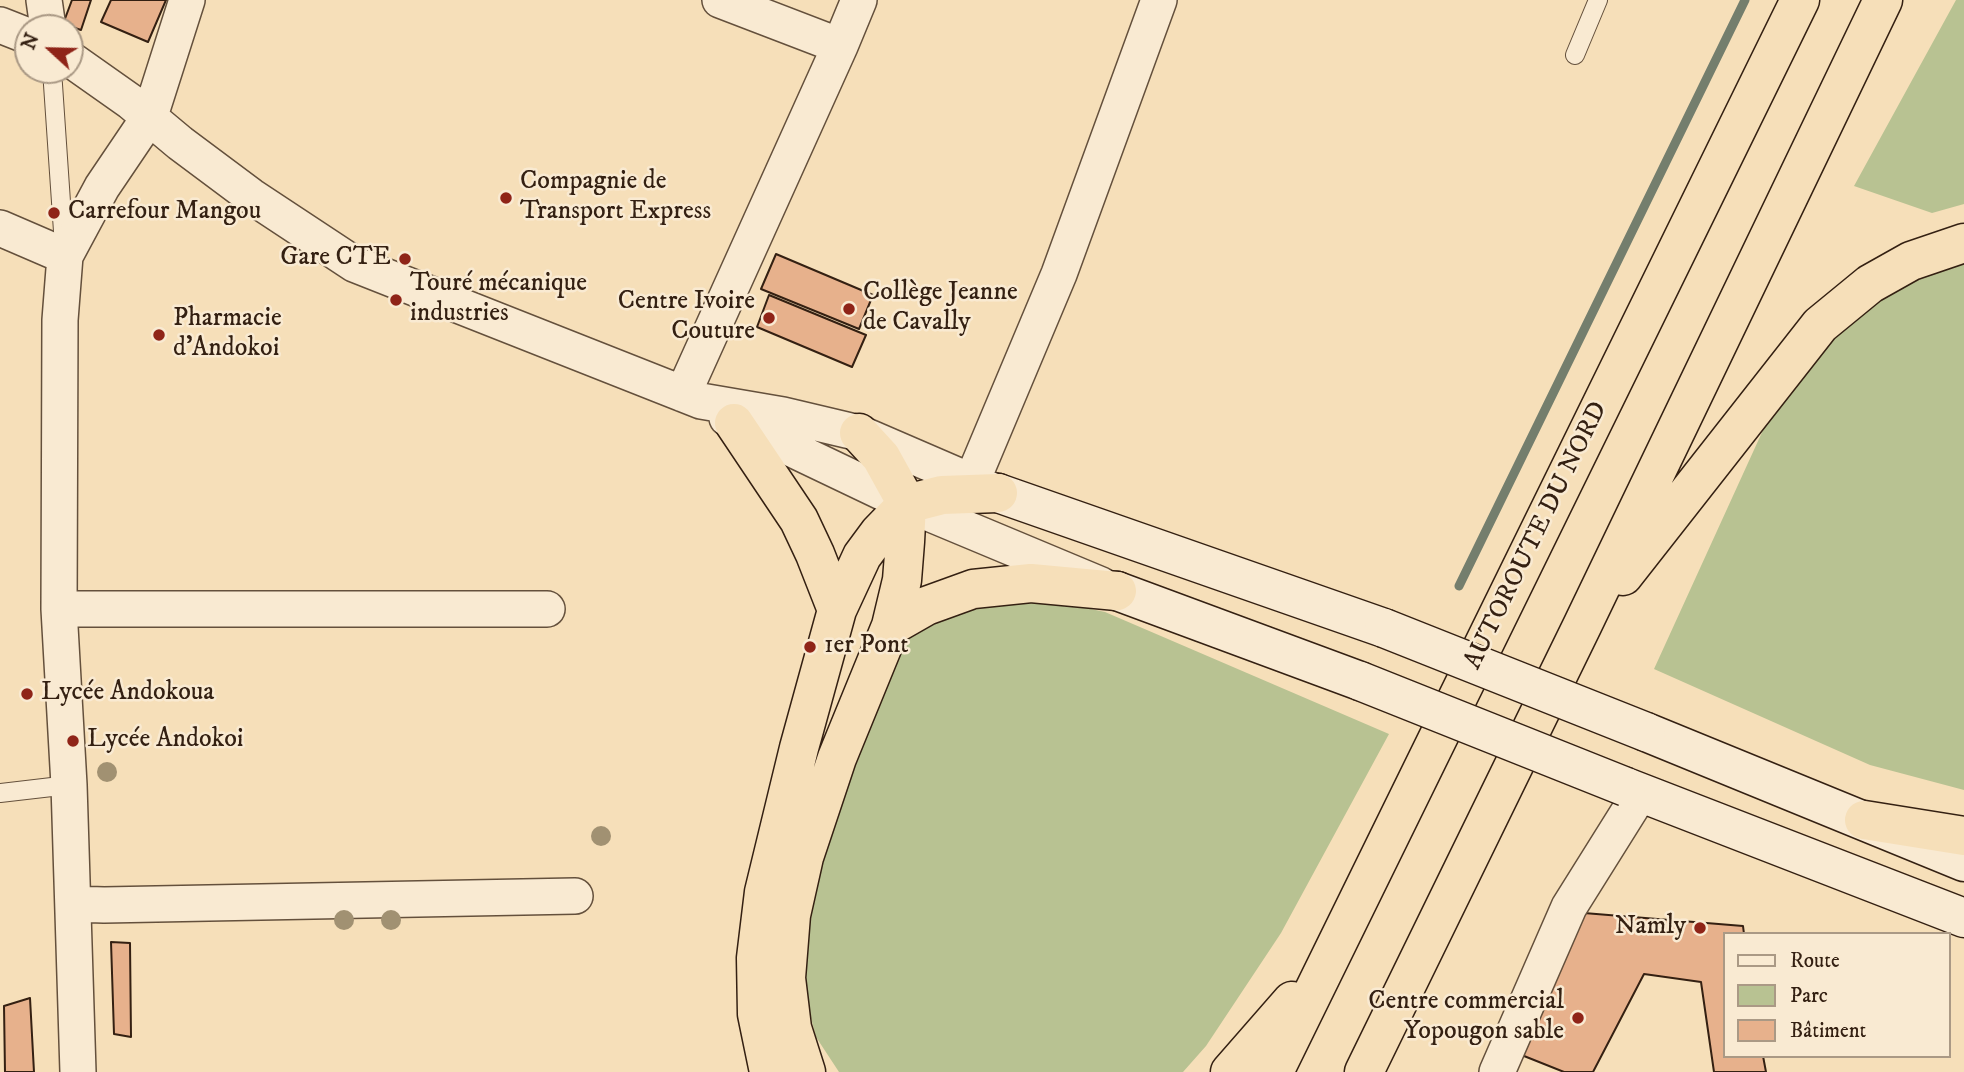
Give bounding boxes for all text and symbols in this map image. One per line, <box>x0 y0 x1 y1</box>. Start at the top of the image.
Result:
north arrow <box>14 14 84 84</box>
text: N <box>17 30 45 53</box>
place label: Compagnie de Transport Express <box>520 167 711 228</box>
marker: Compagnie de Transport Express <box>498 190 514 206</box>
place label: Carrefour Mangou <box>68 197 261 229</box>
marker: Carrefour Mangou <box>46 205 62 221</box>
place label: Gare CTE <box>280 243 391 275</box>
marker: Gare CTE <box>397 251 413 267</box>
place label: Touré mécanique industries <box>410 269 587 330</box>
place label: Collège Jeanne de Cavally <box>863 278 1018 340</box>
place label: Centre Ivoire Couture <box>618 287 755 348</box>
marker: Touré mécanique industries <box>388 292 404 308</box>
marker: Collège Jeanne de Cavally <box>841 301 857 317</box>
place label: Pharmacie d’Andokoi <box>173 304 282 366</box>
marker: Centre Ivoire Couture <box>761 310 777 326</box>
marker: Pharmacie d’Andokoi <box>151 327 167 343</box>
street label: AUTOROUTE DU NORD <box>1459 397 1615 675</box>
place label: 1er Pont <box>824 631 909 663</box>
marker: 1er Pont <box>802 639 818 655</box>
place label: Lycée Andokoua <box>41 678 214 710</box>
marker: Lycée Andokoua <box>19 686 35 702</box>
place label: Lycée Andokoi <box>87 725 243 757</box>
marker: Lycée Andokoi <box>65 733 81 749</box>
place label: Namly <box>1615 912 1686 944</box>
marker: Namly <box>1692 920 1708 936</box>
legend <box>1722 932 1950 1058</box>
text: Route <box>1790 948 1840 974</box>
text: Parc <box>1790 983 1828 1009</box>
place label: Centre commercial Yopougon sable <box>1368 987 1564 1048</box>
marker: Centre commercial Yopougon sable <box>1570 1010 1586 1026</box>
text: Bâtiment <box>1790 1018 1866 1044</box>

